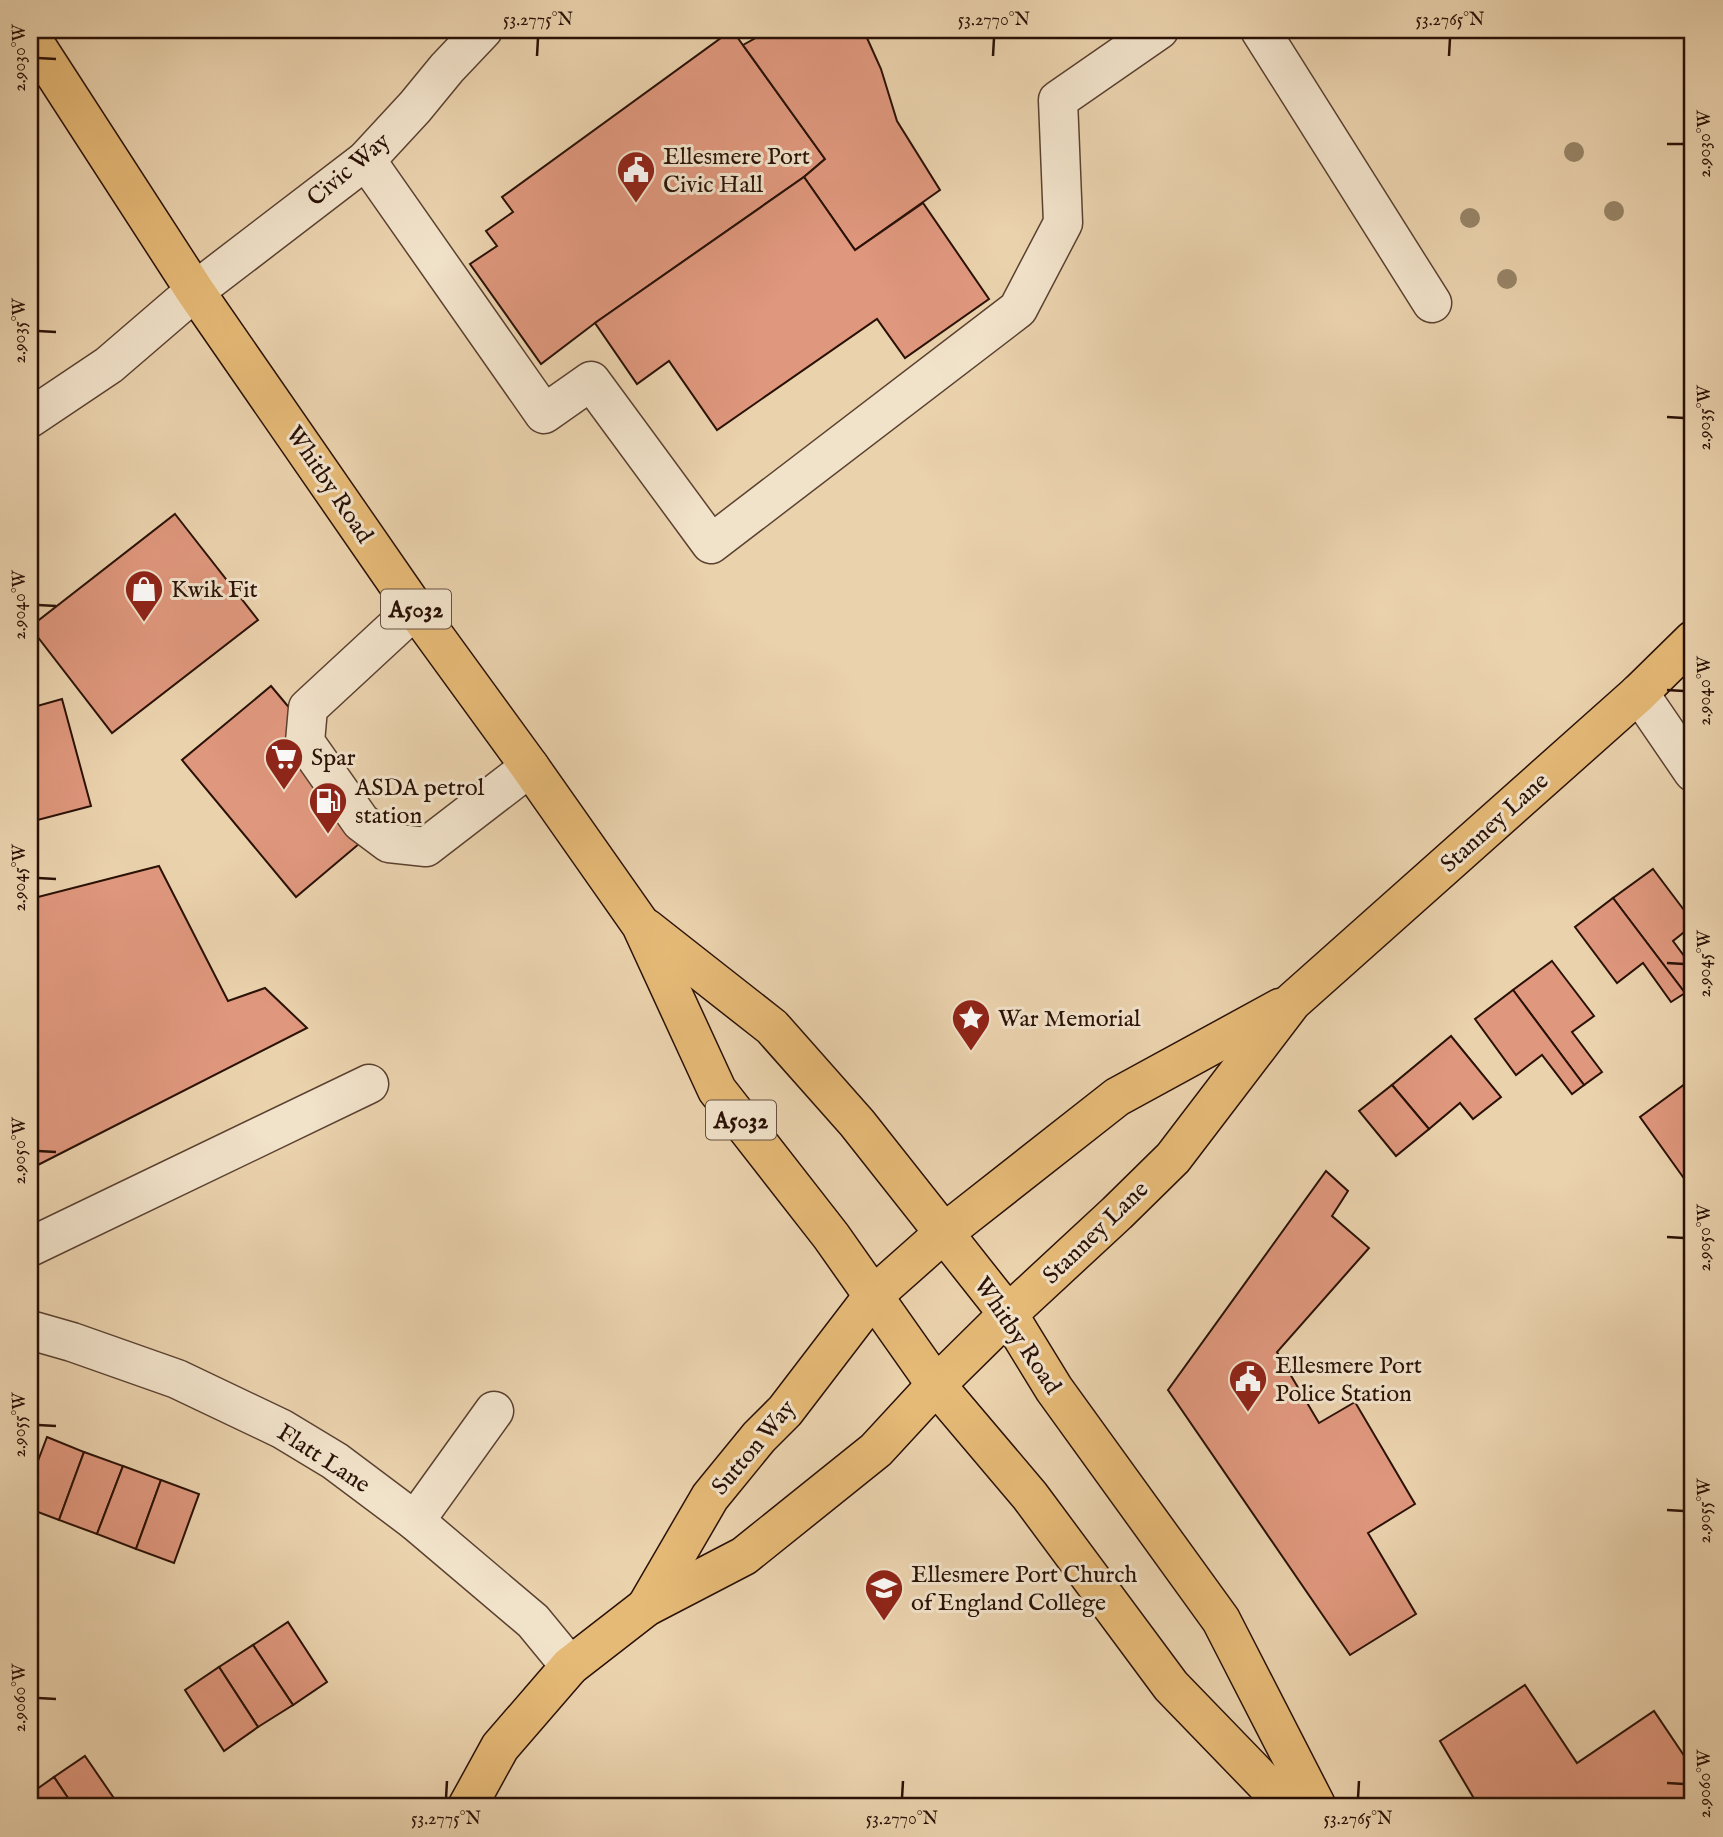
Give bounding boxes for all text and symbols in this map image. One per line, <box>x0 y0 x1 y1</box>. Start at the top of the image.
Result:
text: 53.2775°N <box>503 9 573 32</box>
text: 53.2770°N <box>958 9 1031 32</box>
text: 53.2765°N <box>1415 9 1485 32</box>
text: 2.9030°W <box>9 23 32 92</box>
text: 2.9030°W <box>1694 109 1717 178</box>
street label: Civic Way <box>301 126 397 214</box>
place label: Ellesmere Port Civic Hall <box>663 142 810 201</box>
public building icon: Ellesmere Port Civic Hall <box>615 149 657 204</box>
text: 2.9035°W <box>9 298 32 364</box>
text: 2.9035°W <box>1694 385 1717 451</box>
street label: Whitby Road <box>278 420 380 550</box>
shop icon: Kwik Fit <box>123 568 165 623</box>
text: 2.9040°W <box>9 569 32 640</box>
place label: Kwik Fit <box>171 575 258 606</box>
road number: A5032 <box>381 590 451 628</box>
text: 2.9040°W <box>1694 655 1717 726</box>
supermarket icon: Spar <box>263 736 305 791</box>
place label: Spar <box>311 743 356 774</box>
street label: Stanney Lane <box>1434 766 1556 880</box>
place label: ASDA petrol station <box>354 773 485 832</box>
fuel station icon: ASDA petrol station <box>307 780 349 835</box>
text: 2.9045°W <box>9 844 32 912</box>
text: 2.9045°W <box>1694 930 1717 998</box>
place icon: War Memorial <box>950 997 992 1052</box>
place label: War Memorial <box>998 1004 1141 1035</box>
road number: A5032 <box>706 1100 776 1140</box>
text: 2.9050°W <box>9 1117 32 1185</box>
street label: Stanney Lane <box>1036 1175 1156 1291</box>
text: 2.9050°W <box>1694 1204 1717 1272</box>
street label: Whitby Road <box>966 1271 1068 1401</box>
place label: Ellesmere Port Police Station <box>1275 1351 1422 1410</box>
public building icon: Ellesmere Port Police Station <box>1227 1358 1269 1413</box>
text: 2.9055°W <box>9 1392 32 1457</box>
street label: Sutton Way <box>705 1394 803 1502</box>
street label: Flatt Lane <box>271 1418 376 1501</box>
text: 2.9055°W <box>1694 1478 1717 1543</box>
place label: Ellesmere Port Church of England College <box>911 1560 1138 1619</box>
school or university icon: Ellesmere Port Church of England College <box>863 1567 905 1622</box>
text: 2.9060°W <box>9 1663 32 1732</box>
text: 2.9060°W <box>1694 1749 1717 1818</box>
text: 53.2775°N <box>411 1808 481 1831</box>
text: 53.2770°N <box>866 1808 939 1831</box>
text: 53.2765°N <box>1323 1808 1393 1831</box>

